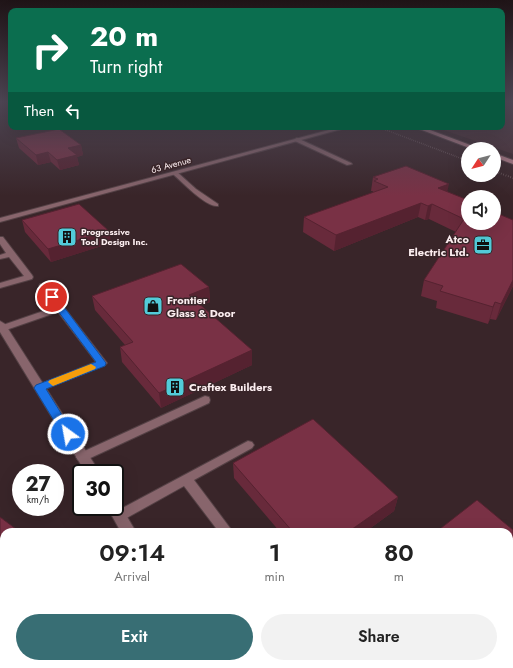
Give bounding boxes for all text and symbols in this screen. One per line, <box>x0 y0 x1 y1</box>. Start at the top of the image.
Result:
text: 20 m <box>90 16 158 57</box>
icon: right <box>24 24 76 76</box>
text: Turn right <box>90 54 162 80</box>
text: Then <box>24 100 54 122</box>
icon: left <box>62 100 84 122</box>
north arrow <box>461 142 501 182</box>
map controls <box>461 142 501 230</box>
street label: 63 Avenue <box>149 153 193 176</box>
button: sound <box>461 190 501 230</box>
place label: Progressive Tool Design Inc. <box>81 225 148 248</box>
building icon: Progressive Tool Design Inc. <box>56 226 78 248</box>
place label: Atco Electric Ltd. <box>408 231 470 260</box>
office icon: Atco Electric Ltd. <box>472 234 494 256</box>
pin <box>35 280 69 314</box>
icon: arrive <box>41 286 63 308</box>
place label: Frontier Glass & Door <box>167 292 236 321</box>
shop icon: Frontier Glass & Door <box>142 295 164 317</box>
building icon: Craftex Builders <box>164 376 186 398</box>
place label: Craftex Builders <box>189 379 272 395</box>
position arrow <box>47 413 89 455</box>
speed limit sign: 30 <box>72 464 124 516</box>
text: 27 <box>25 470 51 499</box>
text: km/h <box>27 492 49 507</box>
text: 09:14 <box>99 535 165 570</box>
text: 1 <box>269 535 280 570</box>
text: 80 <box>384 535 414 570</box>
text: Arrival <box>114 567 150 586</box>
text: min <box>264 567 285 586</box>
text: m <box>394 567 404 586</box>
button: Exit <box>16 614 253 660</box>
button: Share <box>261 614 497 660</box>

